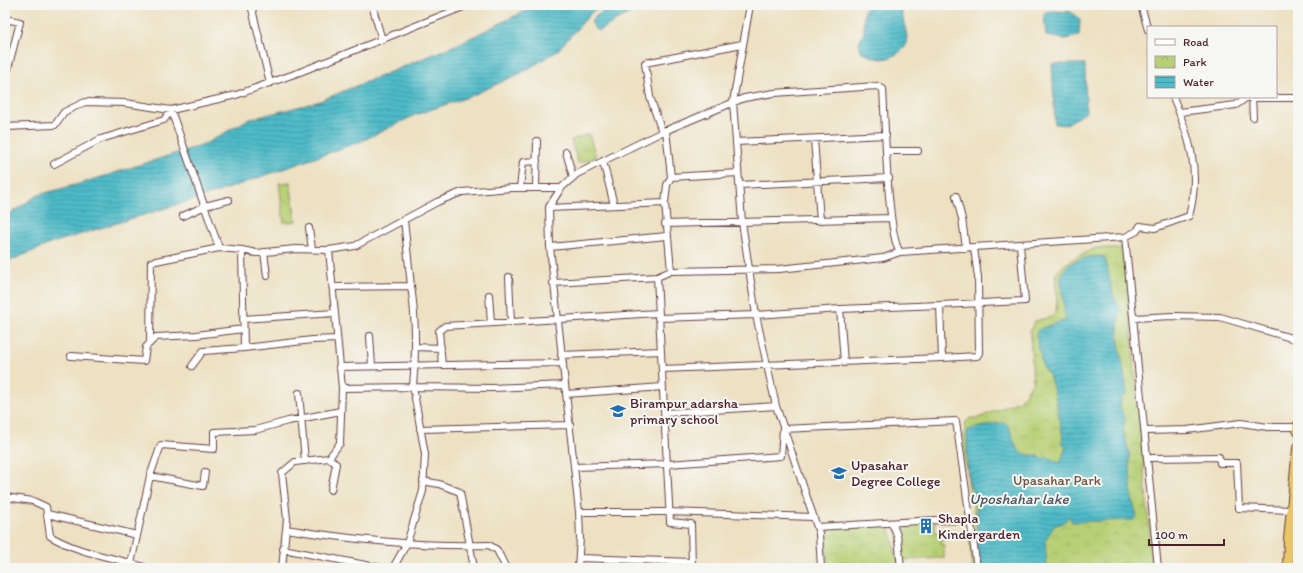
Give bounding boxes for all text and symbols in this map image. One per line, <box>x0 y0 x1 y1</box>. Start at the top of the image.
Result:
legend <box>1147 26 1277 98</box>
text: Road <box>1183 35 1209 49</box>
text: Park <box>1183 55 1207 69</box>
text: Water <box>1183 75 1214 89</box>
place label: Birampur adarsha primary school <box>630 395 739 428</box>
school or university icon: Birampur adarsha primary school <box>609 402 627 420</box>
place label: Upasahar Degree College <box>851 457 941 490</box>
school or university icon: Upasahar Degree College <box>830 464 848 482</box>
park label: Upasahar Park <box>1013 472 1102 489</box>
water label: Uposhahar lake <box>969 490 1070 508</box>
place label: Shapla Kindergarden <box>938 510 1020 543</box>
building icon: Shapla Kindergarden <box>917 517 935 535</box>
scale bar <box>1149 521 1224 547</box>
text: 100 m <box>1155 528 1188 542</box>

